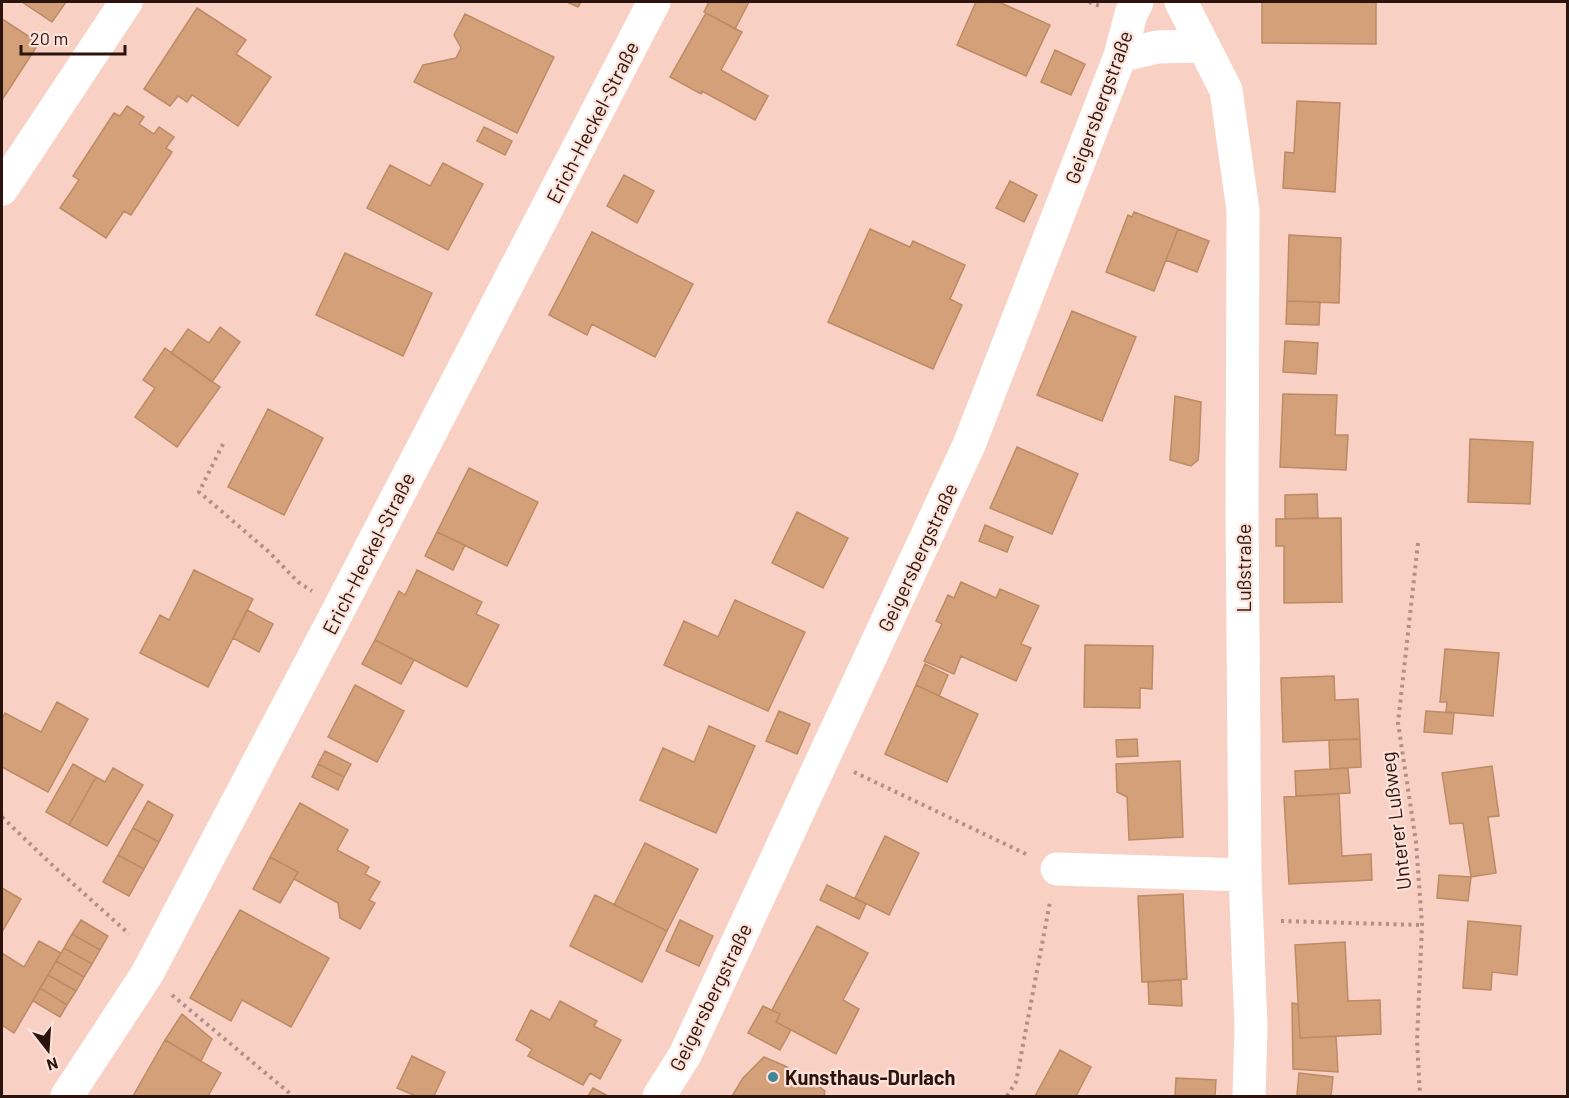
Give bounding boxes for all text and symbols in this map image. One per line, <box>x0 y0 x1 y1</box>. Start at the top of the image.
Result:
scale bar <box>21 18 124 56</box>
text: 20 m <box>30 27 68 49</box>
street label: Geigersbergstraße <box>1059 27 1137 187</box>
street label: Erich-Heckel-Straße <box>541 37 643 207</box>
street label: Erich-Heckel-Straße <box>317 468 419 638</box>
street label: Geigersbergstraße <box>872 479 962 635</box>
street label: Lußstraße <box>1231 524 1255 612</box>
street label: Unterer Lußweg <box>1375 751 1415 891</box>
street label: Geigersbergstraße <box>664 919 756 1075</box>
north arrow <box>18 1020 78 1080</box>
text: N <box>45 1054 60 1075</box>
place label: Kunsthaus-Durlach <box>785 1065 956 1089</box>
marker: Kunsthaus-Durlach <box>766 1070 780 1084</box>

